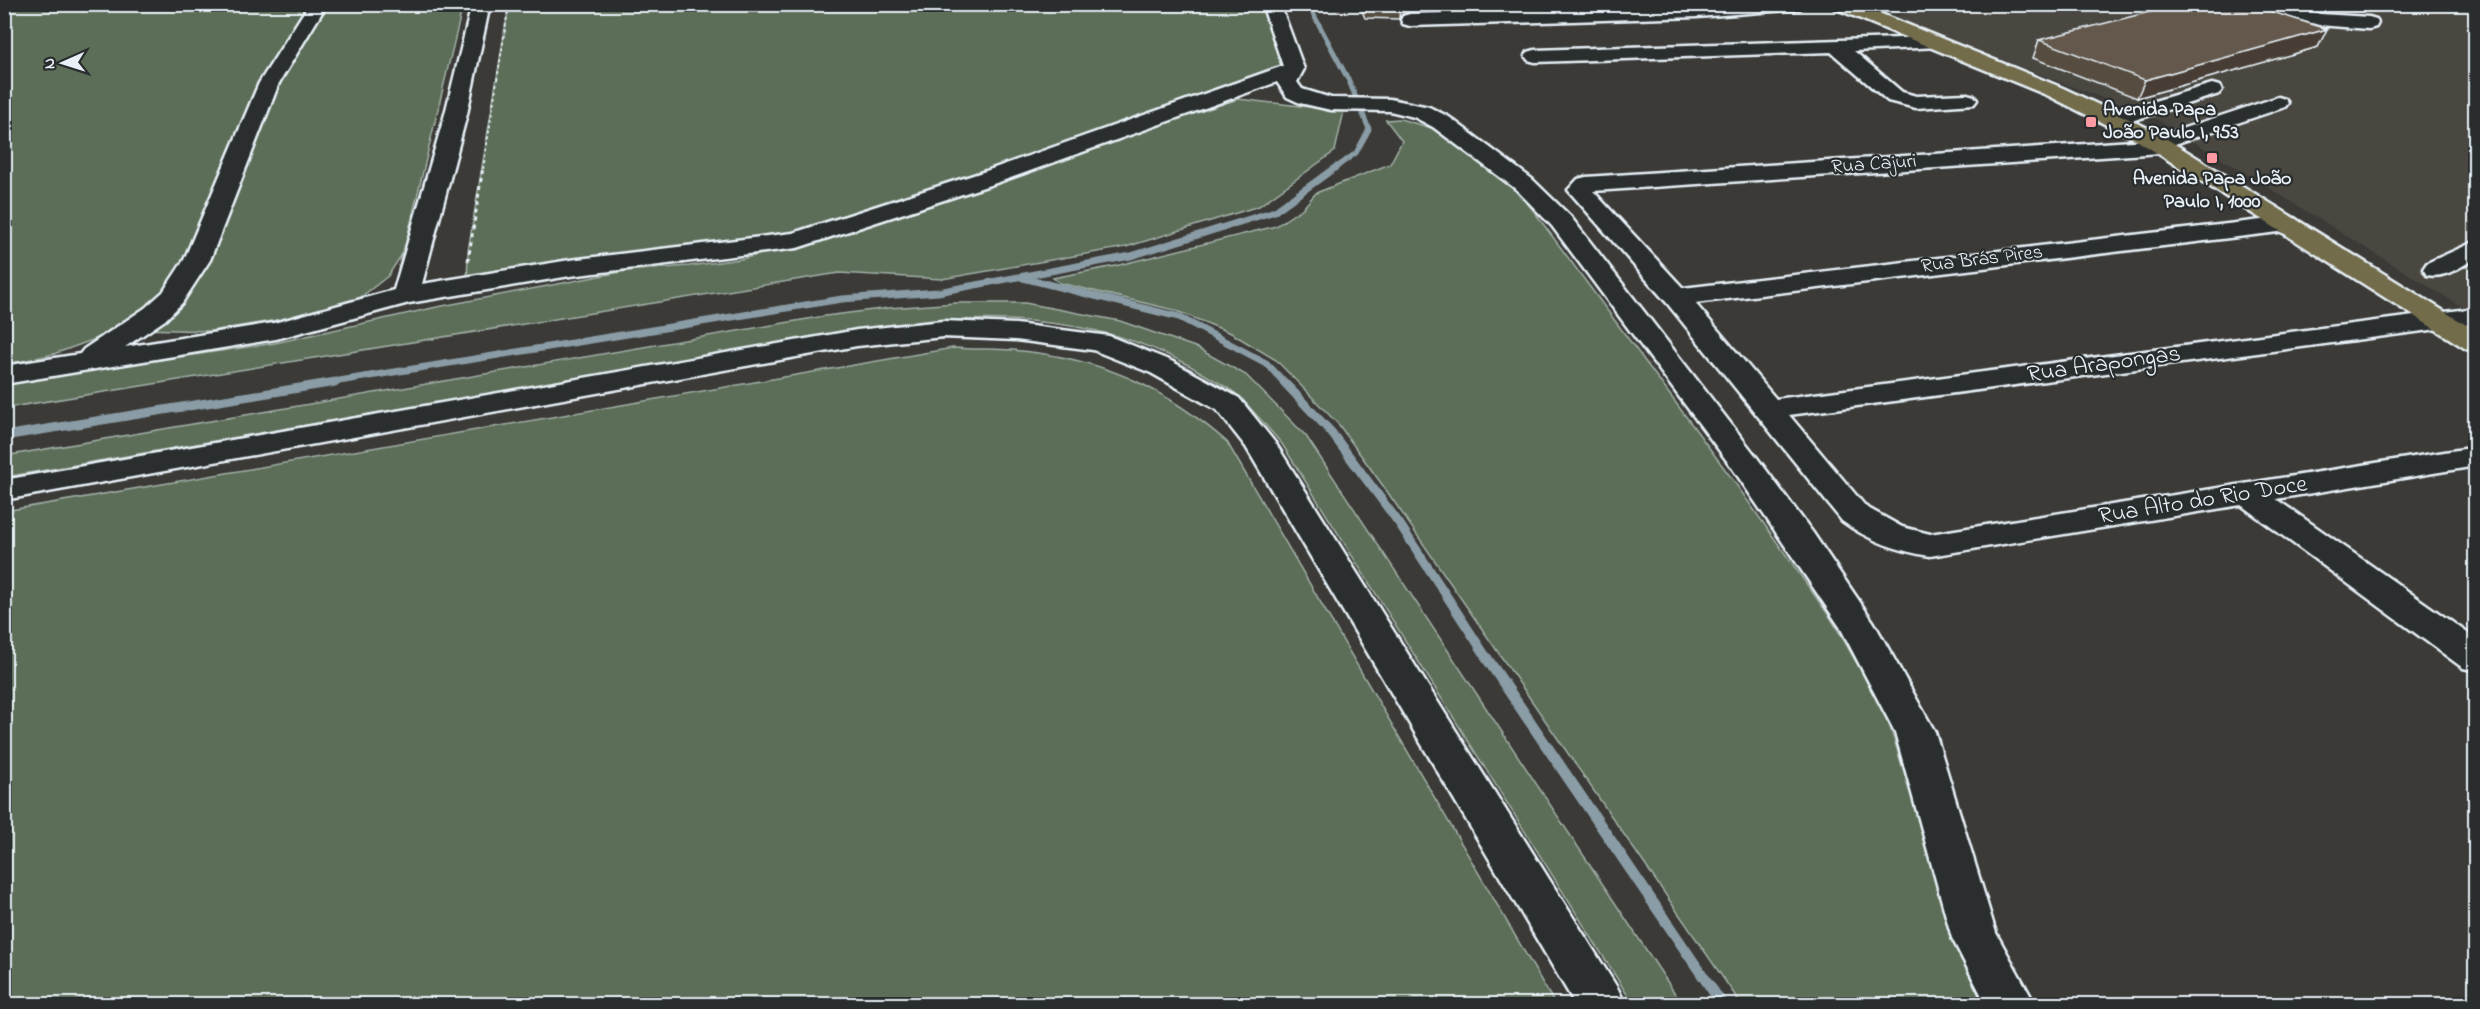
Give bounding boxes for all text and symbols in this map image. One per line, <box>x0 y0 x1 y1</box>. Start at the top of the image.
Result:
north arrow <box>33 33 93 93</box>
text: N <box>38 57 62 70</box>
place label: Avenida Papa João Paulo I, 953 <box>2103 96 2239 148</box>
marker: Avenida Papa João Paulo I, 953 <box>2084 115 2098 129</box>
street label: Rua Cajuri <box>1830 148 1918 182</box>
marker: Avenida Papa João Paulo I, 1000 <box>2205 151 2219 165</box>
place label: Avenida Papa João Paulo I, 1000 <box>2133 165 2291 217</box>
street label: Rua Brás Pires <box>1919 238 2045 282</box>
street label: Rua Arapongas <box>2025 337 2183 393</box>
street label: Rua Alto do Rio Doce <box>2096 467 2310 535</box>

